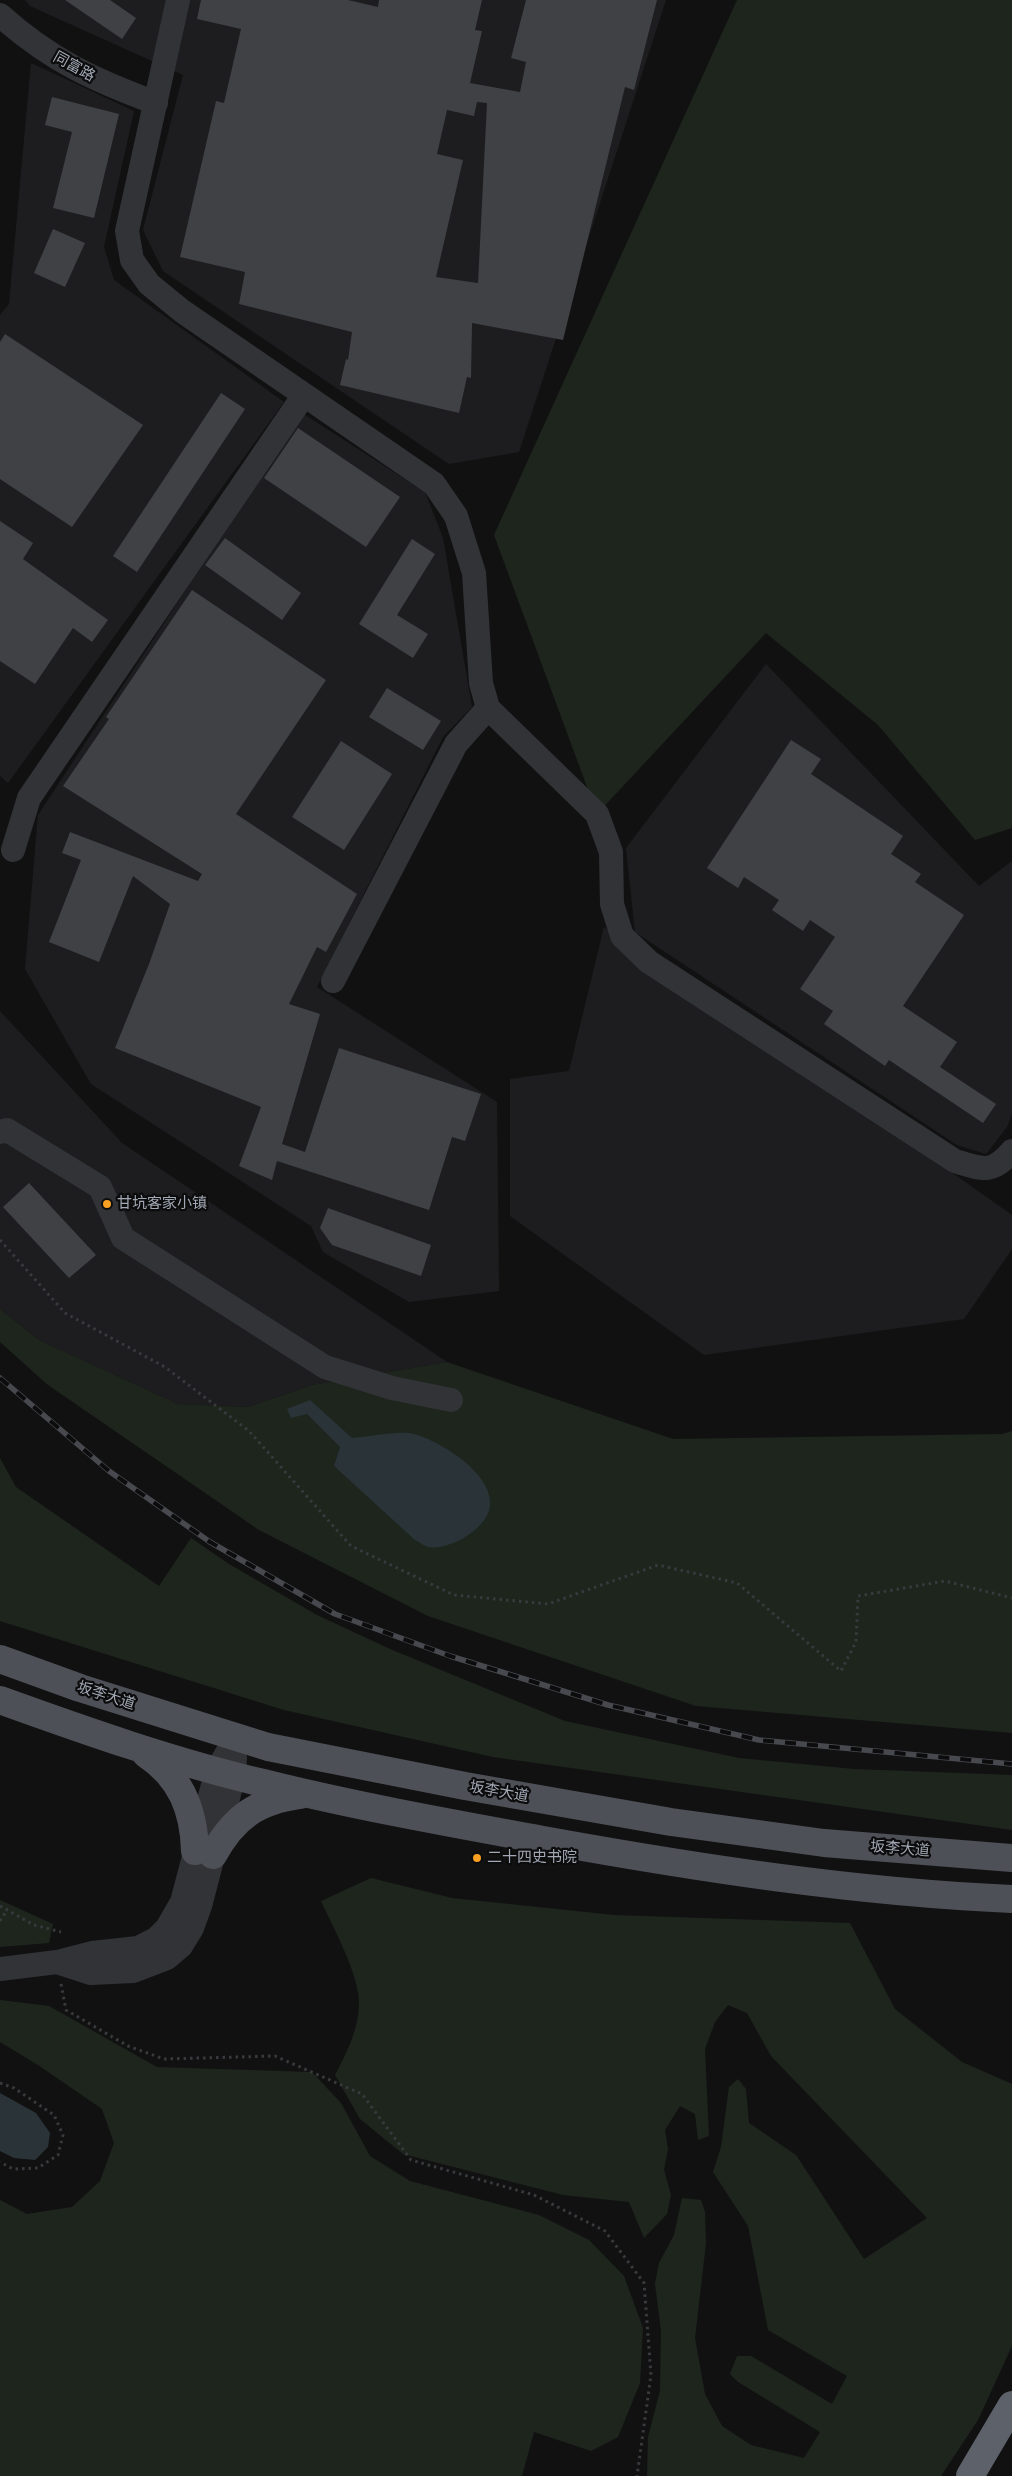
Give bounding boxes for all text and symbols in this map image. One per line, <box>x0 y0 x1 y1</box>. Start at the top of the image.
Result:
street label: 同富路 <box>50 48 98 86</box>
place label: 甘坑客家小镇 <box>117 1195 207 1213</box>
marker: 甘坑客家小镇 <box>101 1198 113 1210</box>
street label: 坂李大道 <box>75 1678 137 1714</box>
street label: 坂李大道 <box>468 1778 530 1806</box>
street label: 坂李大道 <box>869 1837 931 1861</box>
place label: 二十四史书院 <box>487 1849 577 1867</box>
marker: 二十四史书院 <box>471 1852 483 1864</box>

